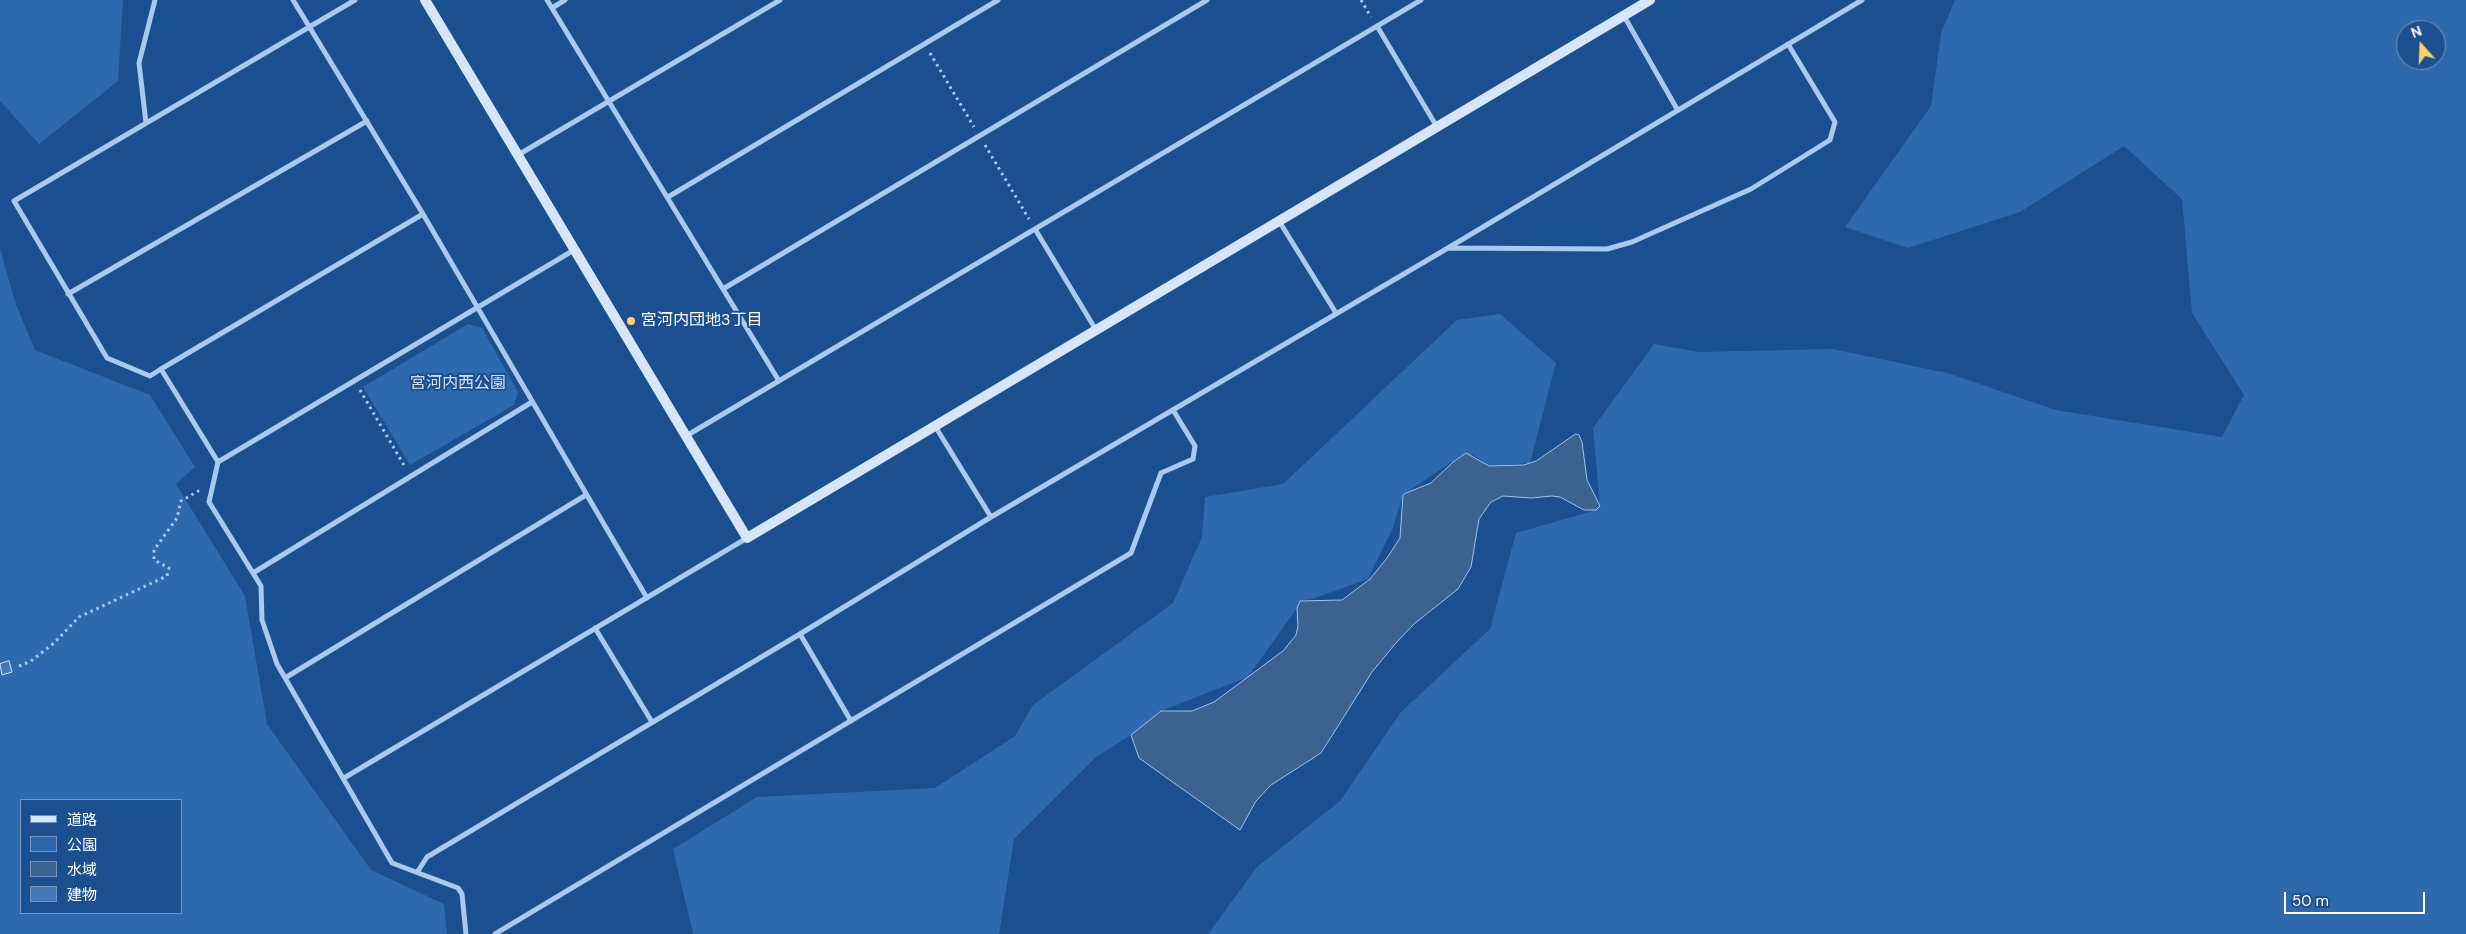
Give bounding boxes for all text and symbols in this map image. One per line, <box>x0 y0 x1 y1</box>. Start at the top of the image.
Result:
north arrow <box>2396 20 2446 70</box>
text: N <box>2408 22 2424 42</box>
place label: 宮河内団地3丁目 <box>641 311 762 331</box>
marker: 宮河内団地3丁目 <box>625 315 637 327</box>
park label: 宮河内西公園 <box>410 374 506 394</box>
legend <box>20 799 182 914</box>
text: 道路 <box>67 810 97 830</box>
text: 公園 <box>67 835 97 855</box>
text: 水域 <box>67 860 97 880</box>
scale bar <box>2286 882 2427 914</box>
text: 建物 <box>67 885 97 905</box>
text: 50 m <box>2292 891 2329 911</box>

